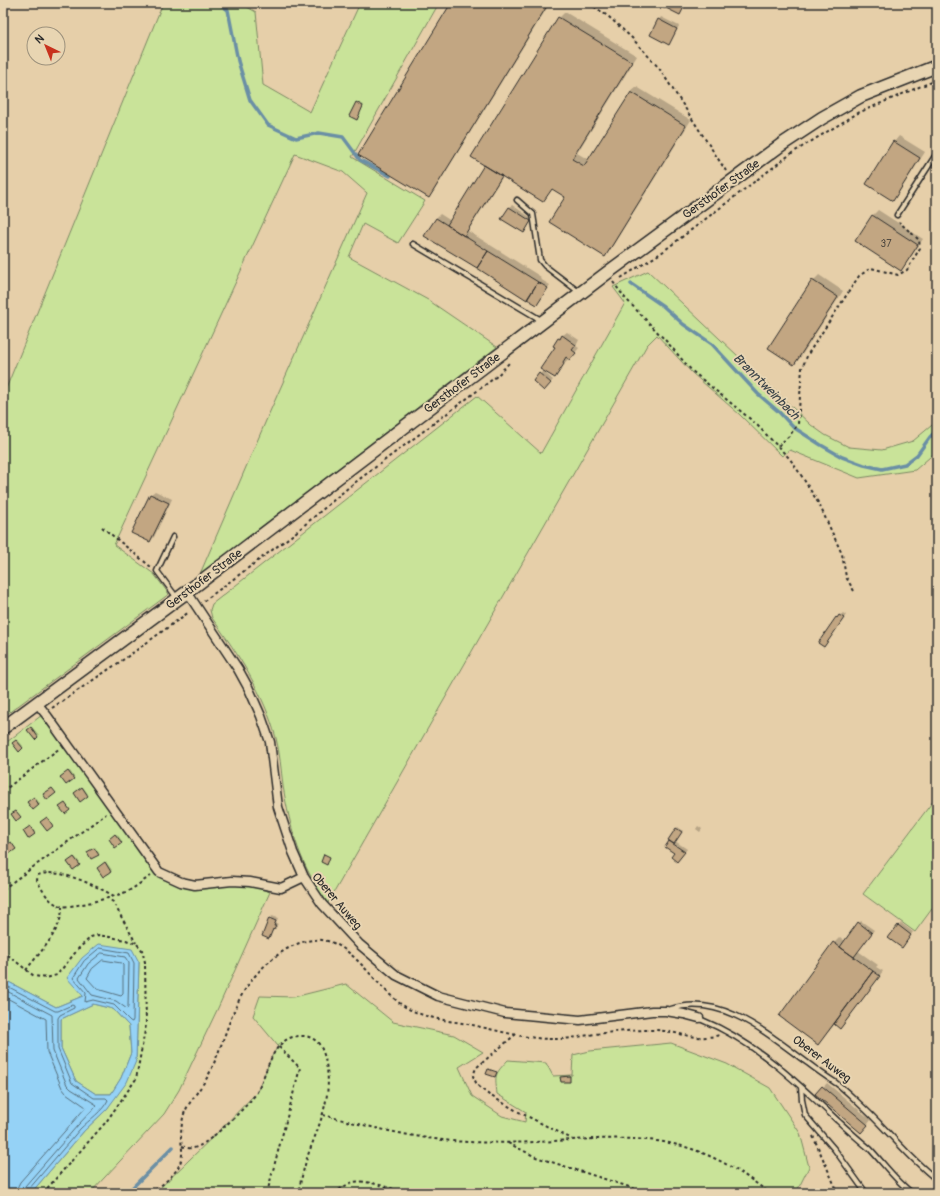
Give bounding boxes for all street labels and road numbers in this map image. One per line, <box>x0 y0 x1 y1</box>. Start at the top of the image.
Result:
street label: Gersthofer Straße <box>680 156 763 222</box>
street label: Gersthofer Straße <box>421 350 503 417</box>
street label: Gersthofer Straße <box>163 546 245 613</box>
street label: Oberer Auweg <box>308 870 365 933</box>
street label: Oberer Auweg <box>789 1032 854 1086</box>

